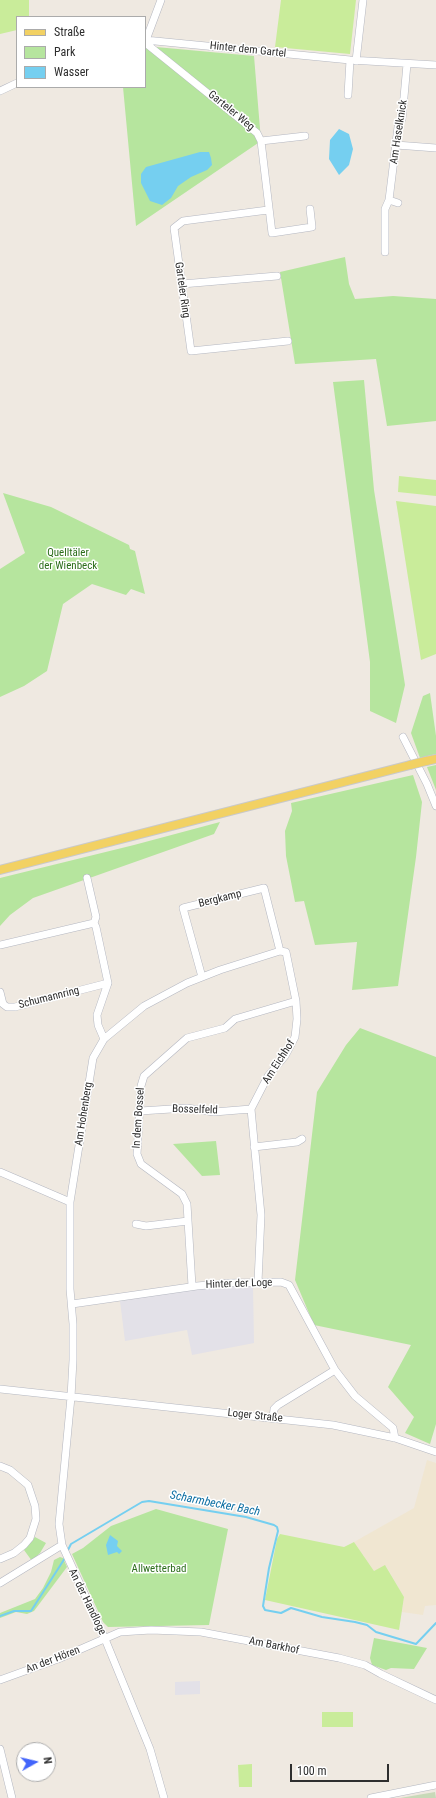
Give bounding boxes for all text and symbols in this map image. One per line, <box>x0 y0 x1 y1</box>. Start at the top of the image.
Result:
legend <box>16 16 146 88</box>
text: Straße <box>54 25 85 39</box>
street label: Hinter dem Gartel <box>209 39 287 61</box>
text: Park <box>54 45 75 59</box>
text: Wasser <box>54 65 89 79</box>
street label: Garteler Weg <box>205 88 257 134</box>
street label: Am Haselknick <box>387 99 411 165</box>
street label: Garteler Ring <box>172 261 192 319</box>
park label: Quelltäler der Wienbeck <box>39 546 97 572</box>
street label: Bergkamp <box>197 887 243 911</box>
street label: Schumannring <box>17 984 81 1012</box>
street label: Am Eichhof <box>260 1038 298 1086</box>
street label: Am Hohenberg <box>72 1081 96 1147</box>
street label: In dem Bossel <box>130 1087 148 1149</box>
street label: Bosselfeld <box>172 1103 218 1117</box>
street label: Hinter der Loge <box>205 1276 273 1292</box>
street label: Loger Straße <box>227 1407 283 1425</box>
water label: Scharmbecker Bach <box>169 1488 261 1520</box>
park label: Allwetterbad <box>132 1562 186 1576</box>
street label: An der Handloge <box>65 1567 109 1637</box>
street label: Am Barkhof <box>248 1635 300 1657</box>
street label: An der Hören <box>24 1644 82 1676</box>
north arrow <box>16 1742 56 1782</box>
text: N <box>40 1756 54 1765</box>
scale bar <box>292 1756 391 1782</box>
text: 100 m <box>297 1764 327 1778</box>

